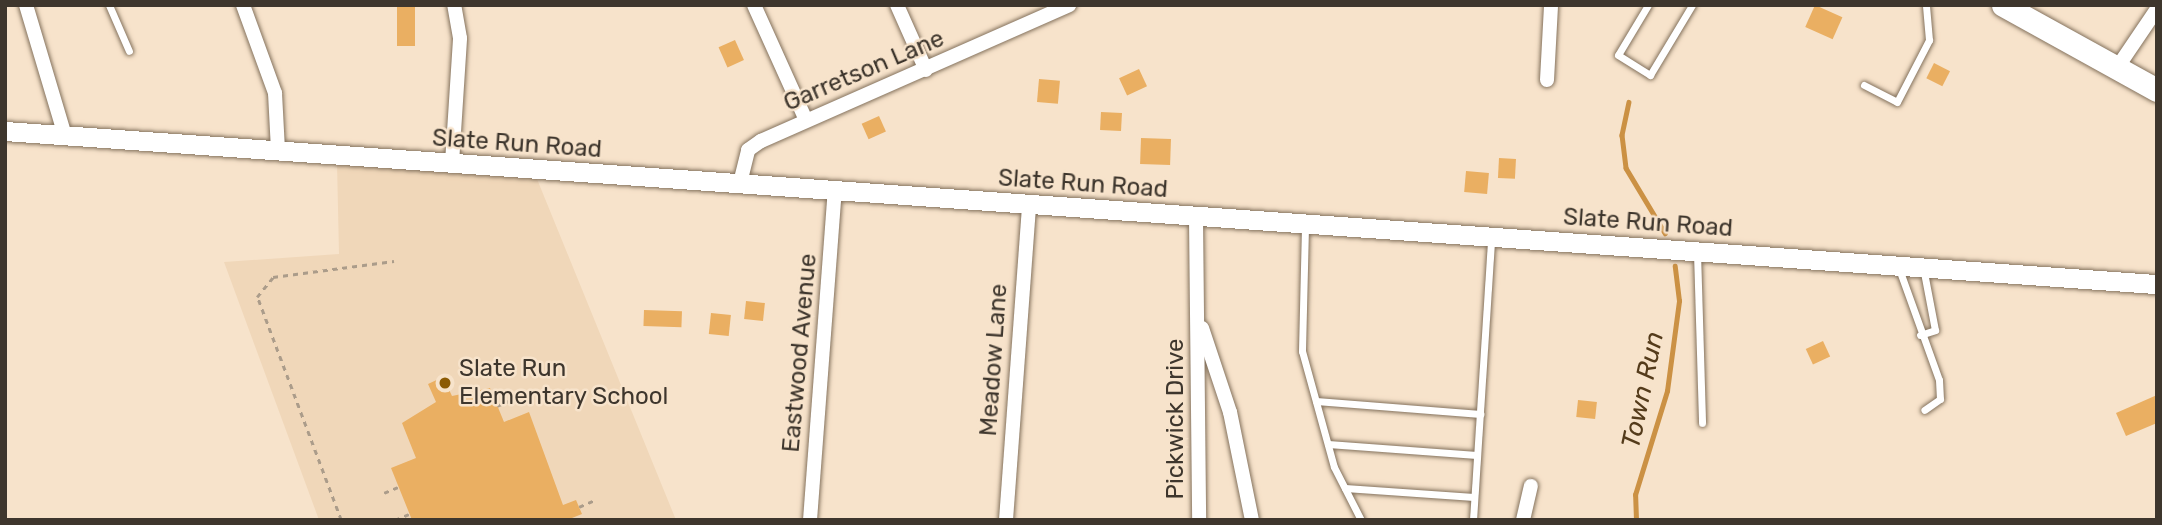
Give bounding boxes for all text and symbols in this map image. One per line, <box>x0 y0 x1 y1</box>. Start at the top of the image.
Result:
street label: Garretson Lane <box>779 24 949 118</box>
street label: Slate Run Road <box>431 124 603 164</box>
street label: Slate Run Road <box>997 164 1169 204</box>
street label: Slate Run Road <box>1562 203 1734 243</box>
street label: Eastwood Avenue <box>777 252 823 454</box>
street label: Meadow Lane <box>974 283 1014 437</box>
water label: Town Run <box>1615 329 1671 451</box>
street label: Pickwick Drive <box>1162 338 1190 500</box>
place label: Slate Run Elementary School <box>459 355 669 411</box>
marker: Slate Run Elementary School <box>437 375 453 391</box>

